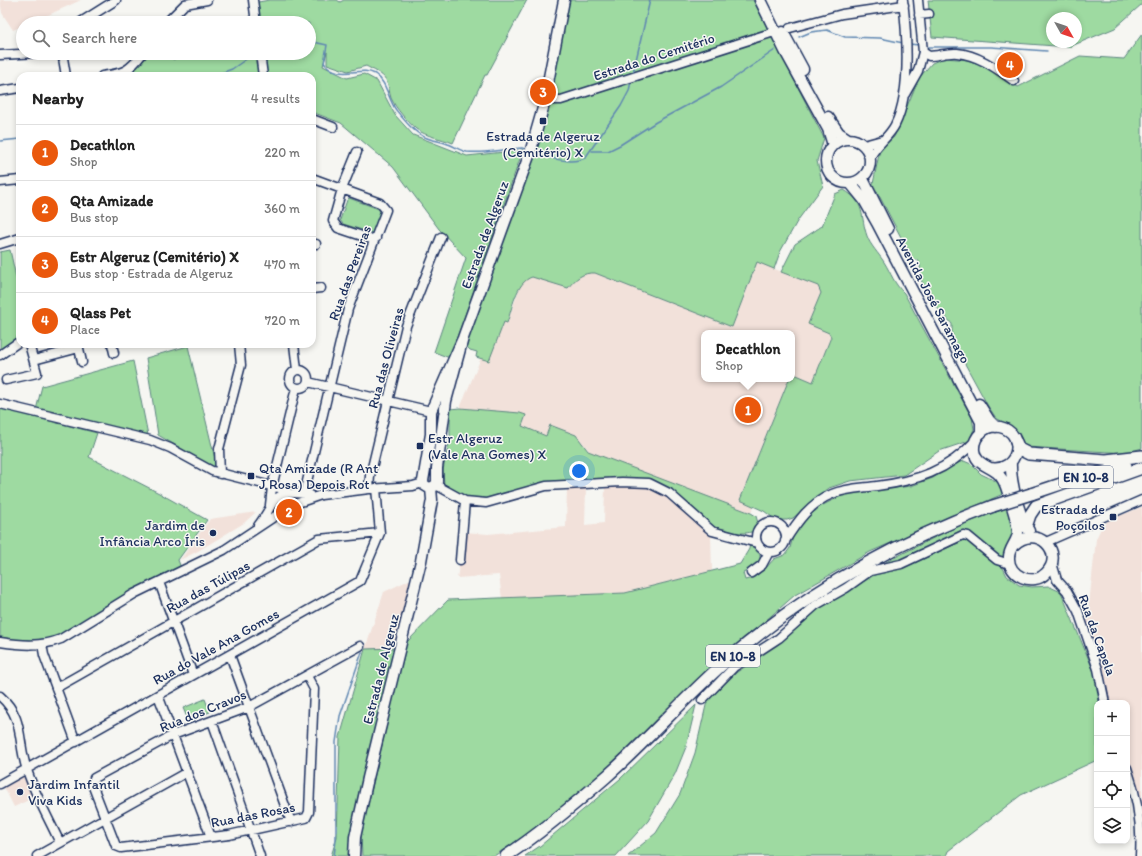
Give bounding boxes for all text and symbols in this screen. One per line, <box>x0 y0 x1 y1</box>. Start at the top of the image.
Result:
north arrow <box>1046 12 1082 48</box>
search box <box>16 16 316 60</box>
icon: search <box>30 27 52 49</box>
text: Search here <box>62 29 137 47</box>
street label: Estrada do Cemitério <box>591 29 717 85</box>
pin: 4 <box>997 50 1023 80</box>
pin: 3 <box>530 77 556 107</box>
text: Nearby <box>32 88 84 108</box>
text: 4 results <box>251 91 300 106</box>
marker: Estrada de Algeruz (Cemitério) X <box>538 116 548 126</box>
place label: Estrada de Algeruz (Cemitério) X <box>486 128 600 161</box>
text: Decathlon <box>70 136 135 154</box>
text: 1 <box>42 145 48 160</box>
text: 220 m <box>264 145 300 160</box>
text: Shop <box>70 154 97 169</box>
street label: Estrada de Algeruz <box>458 178 513 291</box>
text: Qta Amizade <box>70 192 153 210</box>
text: 2 <box>42 201 48 216</box>
text: 360 m <box>264 201 300 216</box>
text: Bus stop <box>70 210 118 225</box>
street label: Rua das Pereiras <box>325 223 375 323</box>
street label: Avenida José Saramago <box>892 234 974 366</box>
text: Estr Algeruz (Cemitério) X <box>70 248 239 266</box>
text: 3 <box>41 257 49 272</box>
text: 470 m <box>264 257 300 272</box>
text: Bus stop · Estrada de Algeruz <box>70 266 233 281</box>
text: Qlass Pet <box>70 304 131 322</box>
street label: Rua das Oliveiras <box>364 306 408 410</box>
text: 4 <box>41 313 49 328</box>
text: 720 m <box>265 313 300 328</box>
text: Place <box>70 322 100 337</box>
popup <box>701 330 795 382</box>
text: Decathlon <box>716 340 780 358</box>
text: Shop <box>716 358 743 373</box>
pin: 1 <box>735 395 761 425</box>
place label: Estr Algeruz (Vale Ana Gomes) X <box>428 430 546 463</box>
marker: Estr Algeruz (Vale Ana Gomes) X <box>415 441 425 451</box>
place label: Qta Amizade (R Ant J Rosa) Depois Rot <box>259 460 378 493</box>
your location <box>569 461 589 481</box>
road number: EN 10-8 <box>1059 466 1113 488</box>
marker: Qta Amizade (R Ant J Rosa) Depois Rot <box>246 471 256 481</box>
pin: 2 <box>276 497 302 527</box>
place label: Estrada de Poçoilos <box>1041 501 1105 534</box>
marker: Estrada de Poçoilos <box>1108 512 1118 522</box>
place label: Jardim de Infância Arco Íris <box>100 517 205 550</box>
marker: Jardim de Infância Arco Íris <box>208 528 218 538</box>
street label: Rua das Túlipas <box>163 557 253 617</box>
street label: Rua da Capela <box>1074 592 1120 679</box>
street label: Rua do Vale Ana Gomes <box>150 605 282 689</box>
street label: Estrada de Algeruz <box>359 611 403 726</box>
road number: EN 10-8 <box>706 645 760 667</box>
street label: Rua dos Cravos <box>157 686 249 736</box>
map controls <box>1094 700 1130 844</box>
button: + <box>1094 700 1130 736</box>
button: − <box>1094 736 1130 772</box>
button: locate <box>1094 772 1130 808</box>
place label: Jardim Infantil Viva Kids <box>28 776 120 809</box>
marker: Jardim Infantil Viva Kids <box>15 787 25 797</box>
street label: Rua das Rosas <box>209 798 297 832</box>
button: layers <box>1094 808 1130 844</box>

